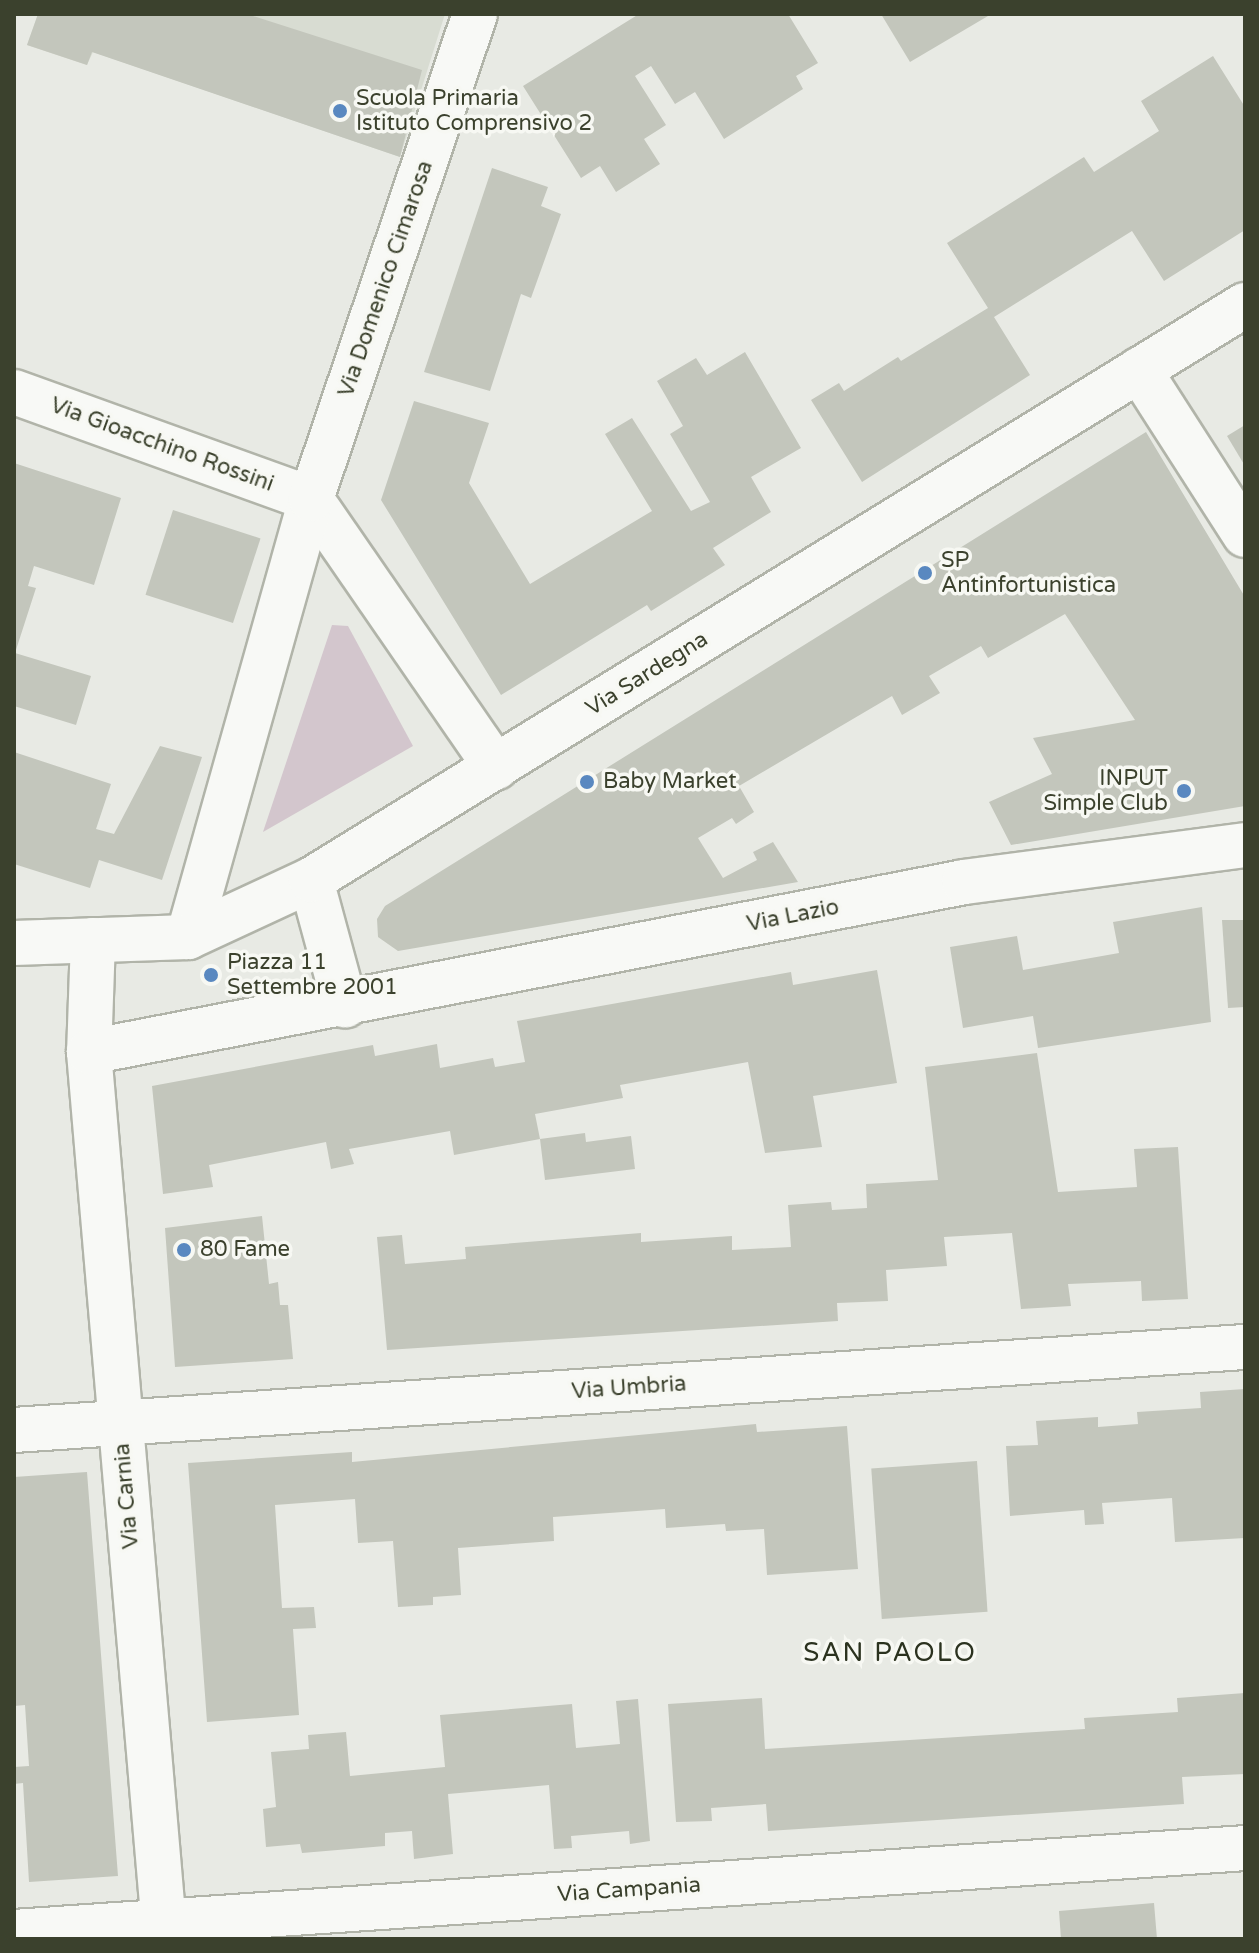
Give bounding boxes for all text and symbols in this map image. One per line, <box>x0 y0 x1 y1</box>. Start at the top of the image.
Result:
place label: Scuola Primaria Istituto Comprensivo 2 <box>356 85 592 136</box>
marker: Scuola Primaria Istituto Comprensivo 2 <box>331 102 349 120</box>
street label: Via Domenico Cimarosa <box>333 157 439 401</box>
street label: Via Gioacchino Rossini <box>47 392 277 498</box>
place label: SP Antinfortunistica <box>941 547 1116 598</box>
marker: SP Antinfortunistica <box>916 564 934 582</box>
street label: Via Sardegna <box>581 626 713 722</box>
place label: INPUT Simple Club <box>1043 765 1168 816</box>
place label: Baby Market <box>603 769 737 795</box>
marker: Baby Market <box>578 773 596 791</box>
marker: INPUT Simple Club <box>1175 782 1193 800</box>
street label: Via Lazio <box>745 894 841 938</box>
place label: Piazza 11 Settembre 2001 <box>227 949 398 1000</box>
marker: Piazza 11 Settembre 2001 <box>202 966 220 984</box>
place label: 80 Fame <box>200 1237 290 1263</box>
marker: 80 Fame <box>175 1241 193 1259</box>
street label: Via Umbria <box>571 1371 687 1405</box>
street label: Via Carnia <box>109 1442 145 1550</box>
district label: SAN PAOLO <box>803 1637 977 1669</box>
street label: Via Campania <box>556 1872 702 1908</box>

